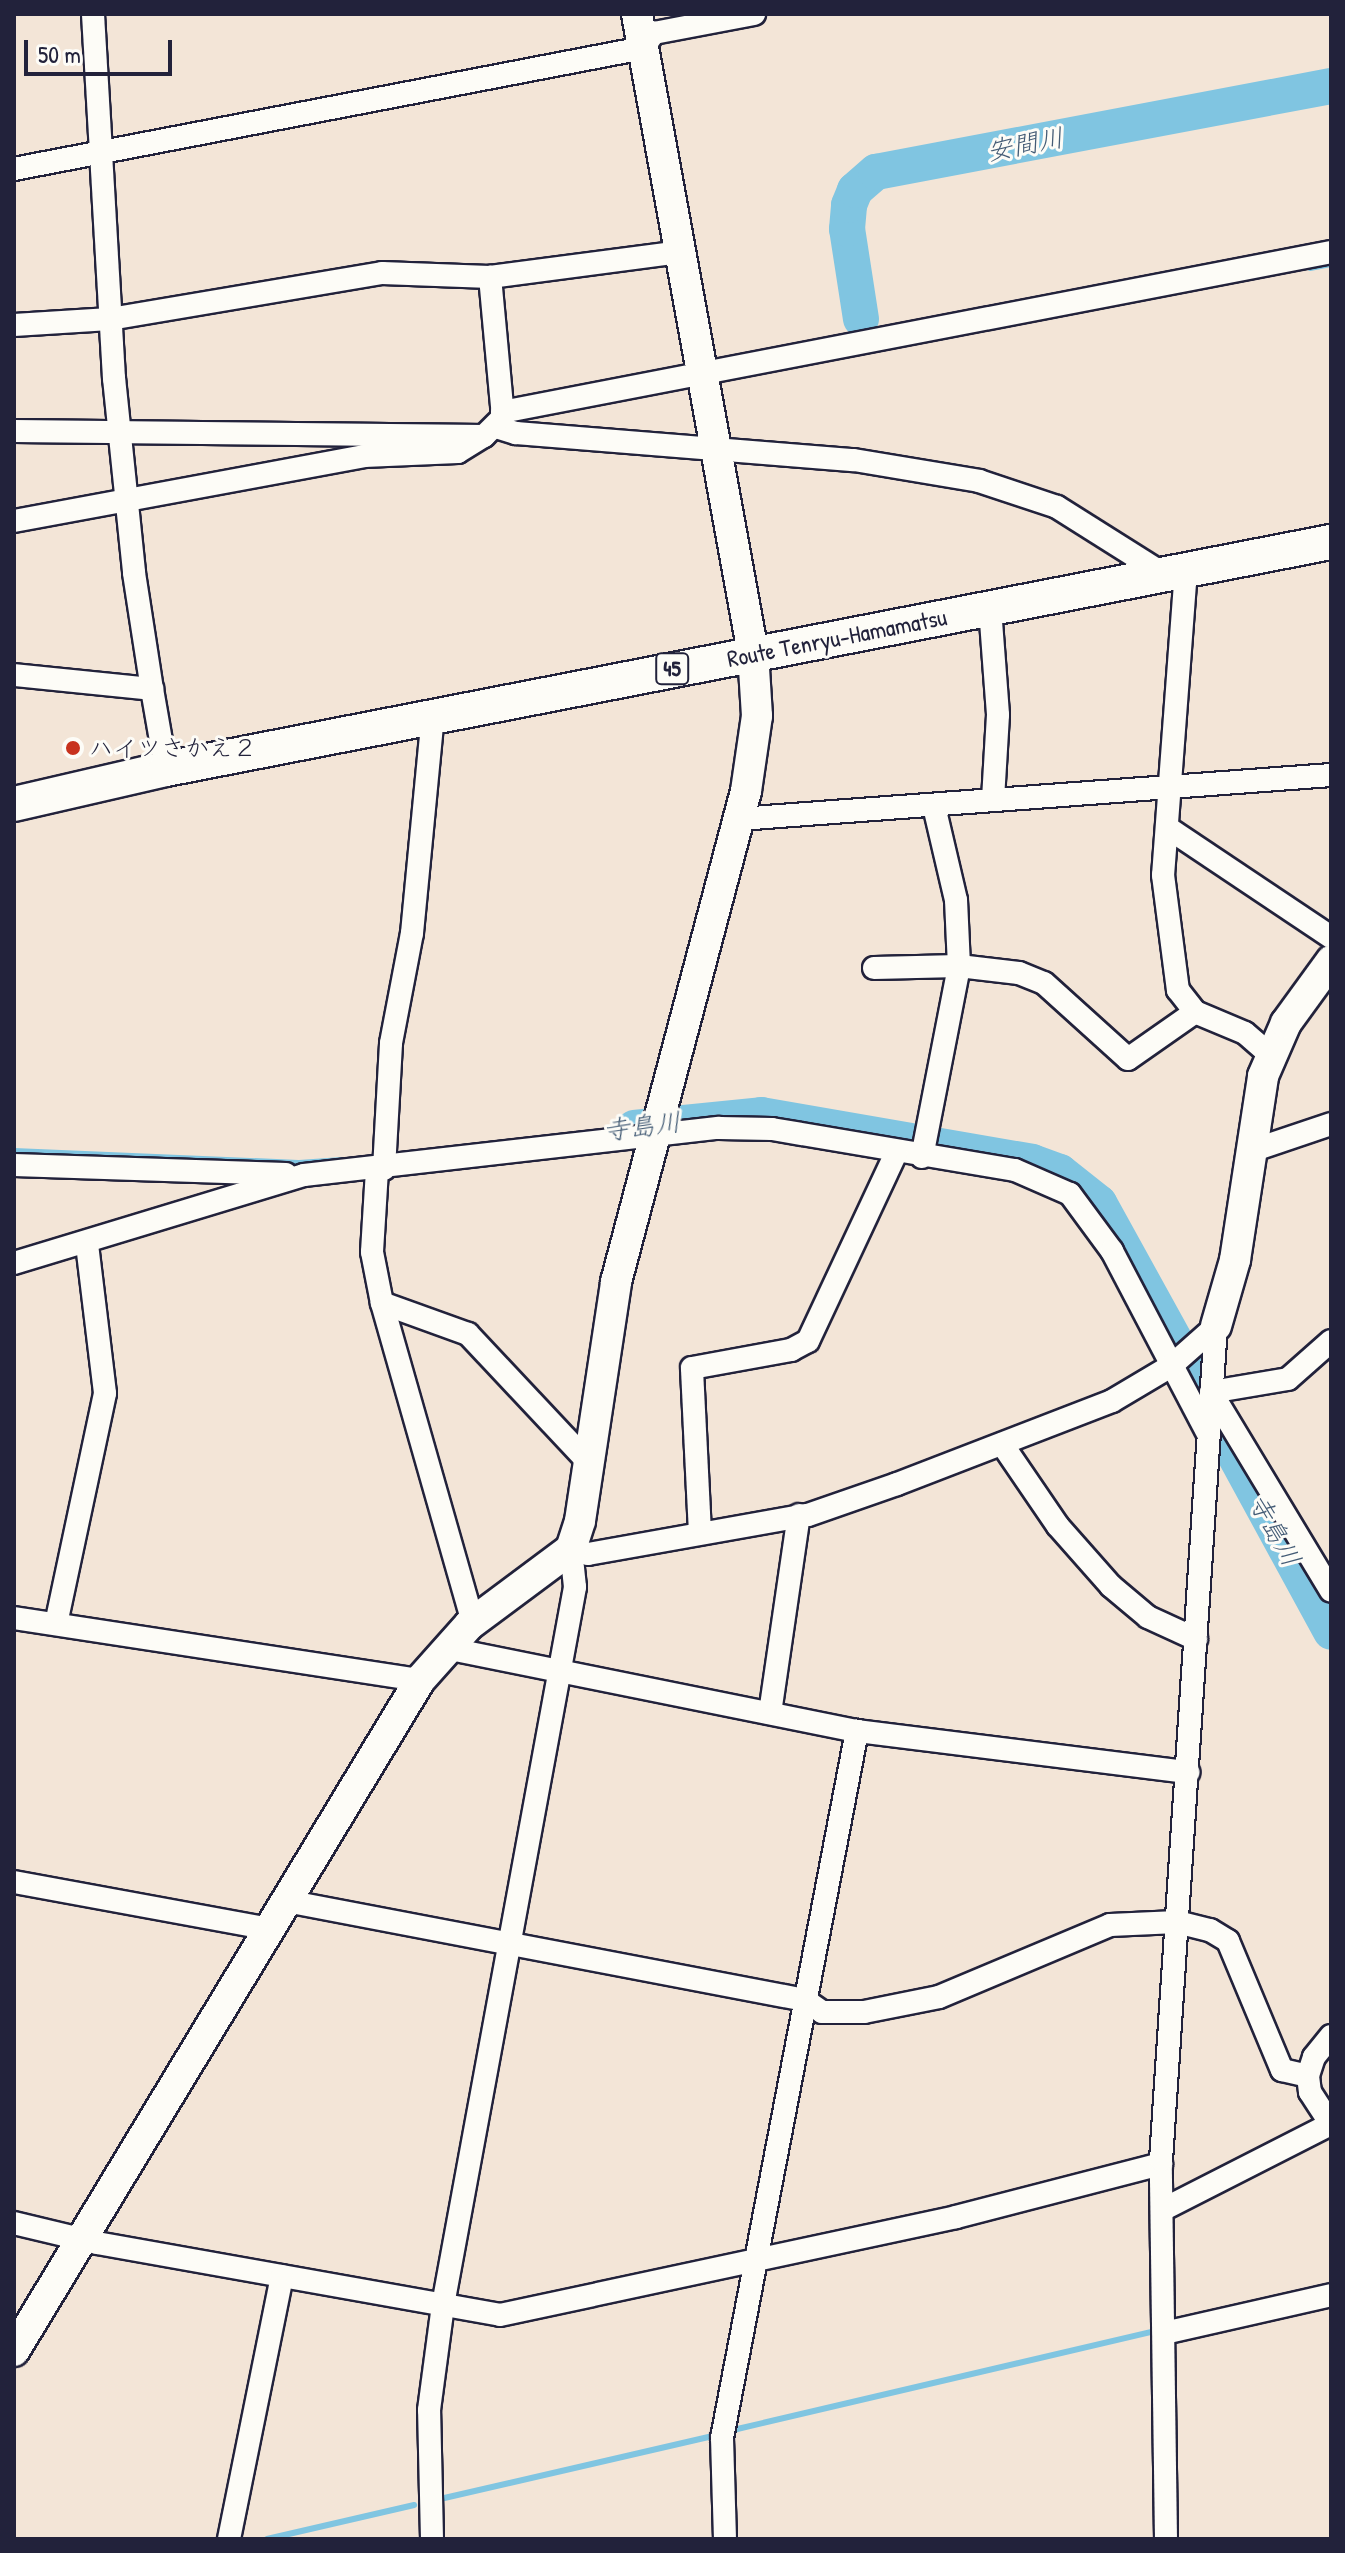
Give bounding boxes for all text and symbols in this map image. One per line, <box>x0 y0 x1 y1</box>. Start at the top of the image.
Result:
scale bar <box>28 24 176 74</box>
text: 50 m <box>38 38 81 70</box>
water label: 安間川 <box>984 121 1066 167</box>
street label: Route Tenryu-Hamamatsu <box>725 603 949 673</box>
road number: 45 <box>654 651 690 687</box>
place label: ハイツさかえ２ <box>89 734 257 762</box>
marker: ハイツさかえ２ <box>64 739 82 757</box>
water label: 寺島川 <box>601 1106 683 1146</box>
water label: 寺島川 <box>1242 1488 1308 1572</box>

